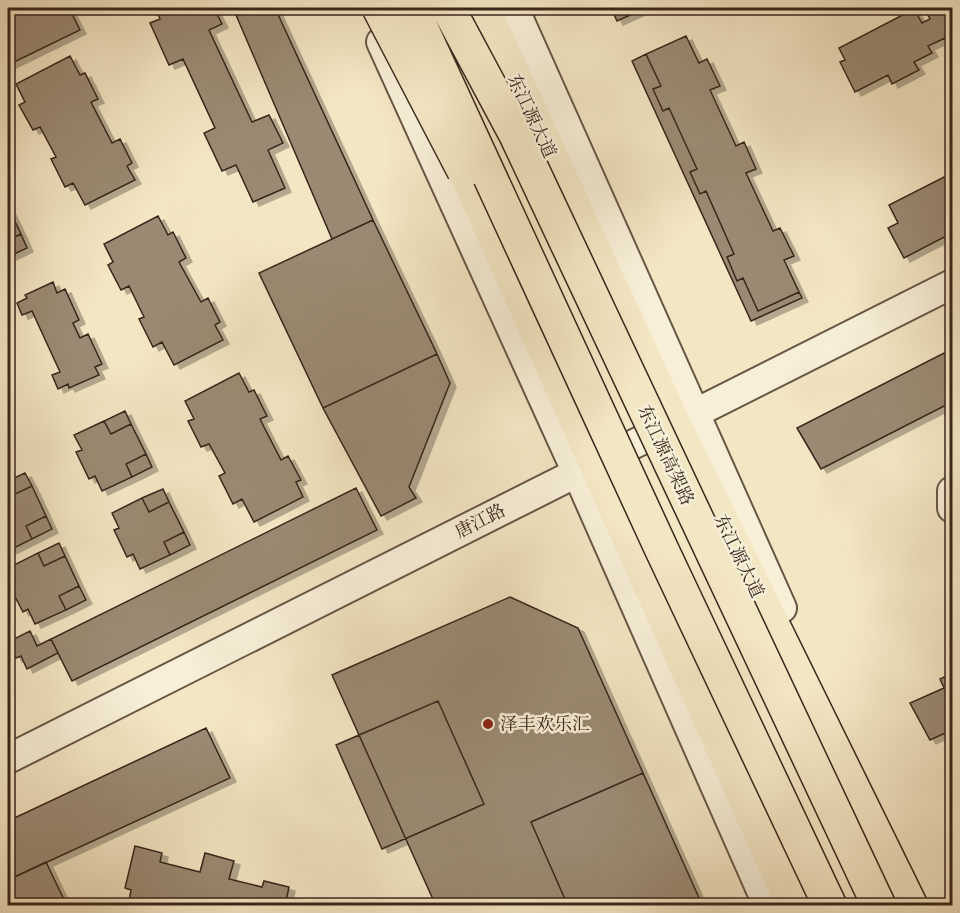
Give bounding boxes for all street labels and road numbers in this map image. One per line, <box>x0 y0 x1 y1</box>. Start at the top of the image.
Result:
street label: 东江源大道 <box>501 71 560 162</box>
street label: 东江源高架路 <box>631 402 698 509</box>
street label: 唐江路 <box>451 500 510 545</box>
street label: 东江源大道 <box>708 511 768 602</box>

